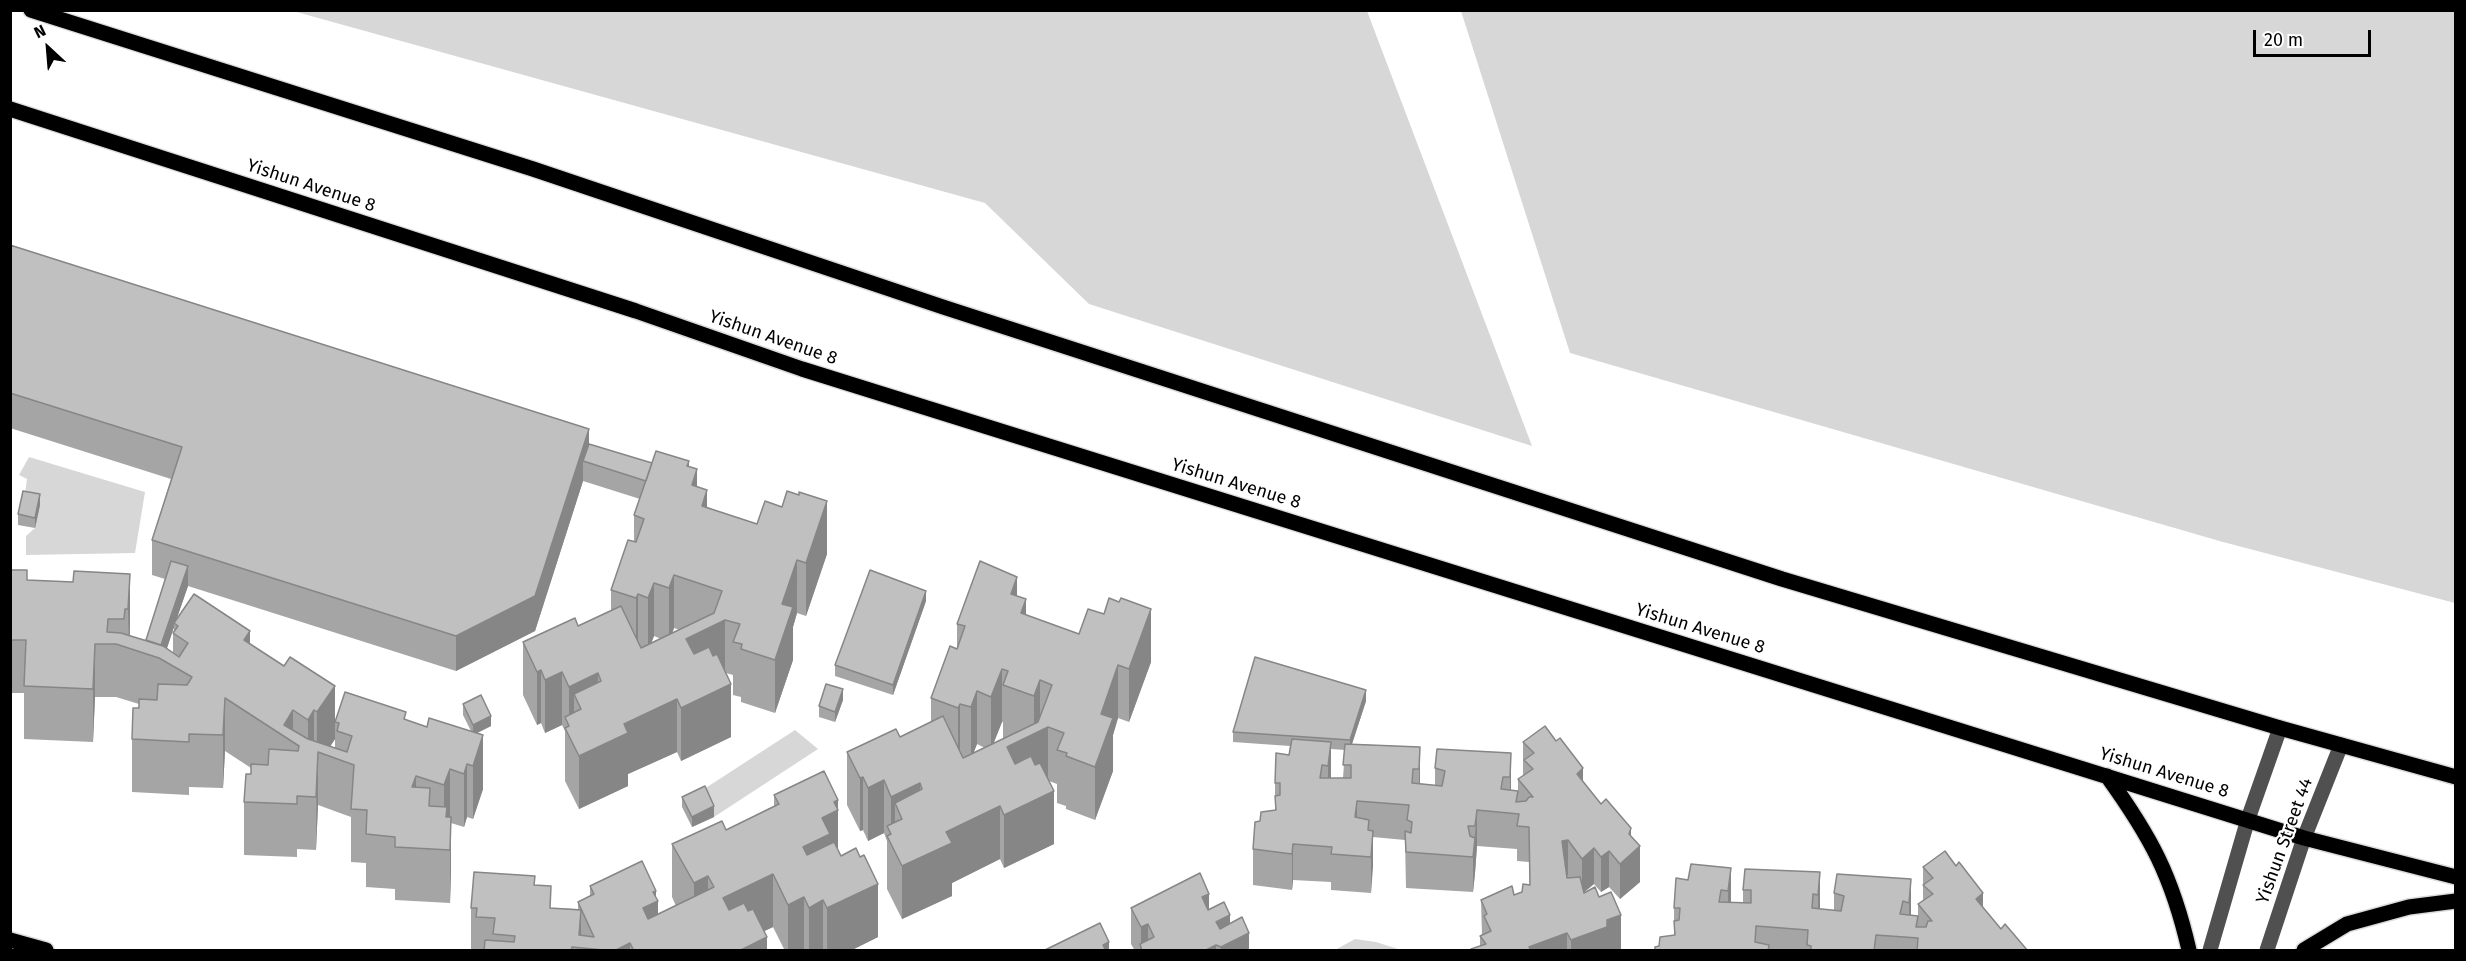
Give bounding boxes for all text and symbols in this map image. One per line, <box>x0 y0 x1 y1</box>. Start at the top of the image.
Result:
north arrow <box>18 18 78 78</box>
scale bar <box>2256 18 2374 56</box>
text: N <box>31 21 49 42</box>
text: 20 m <box>2264 29 2303 51</box>
street label: Yishun Avenue 8 <box>244 155 378 217</box>
street label: Yishun Avenue 8 <box>706 306 840 370</box>
street label: Yishun Avenue 8 <box>1169 454 1303 514</box>
street label: Yishun Avenue 8 <box>1633 599 1767 659</box>
street label: Yishun Avenue 8 <box>2097 743 2231 803</box>
street label: Yishun Street 44 <box>2252 775 2318 907</box>

